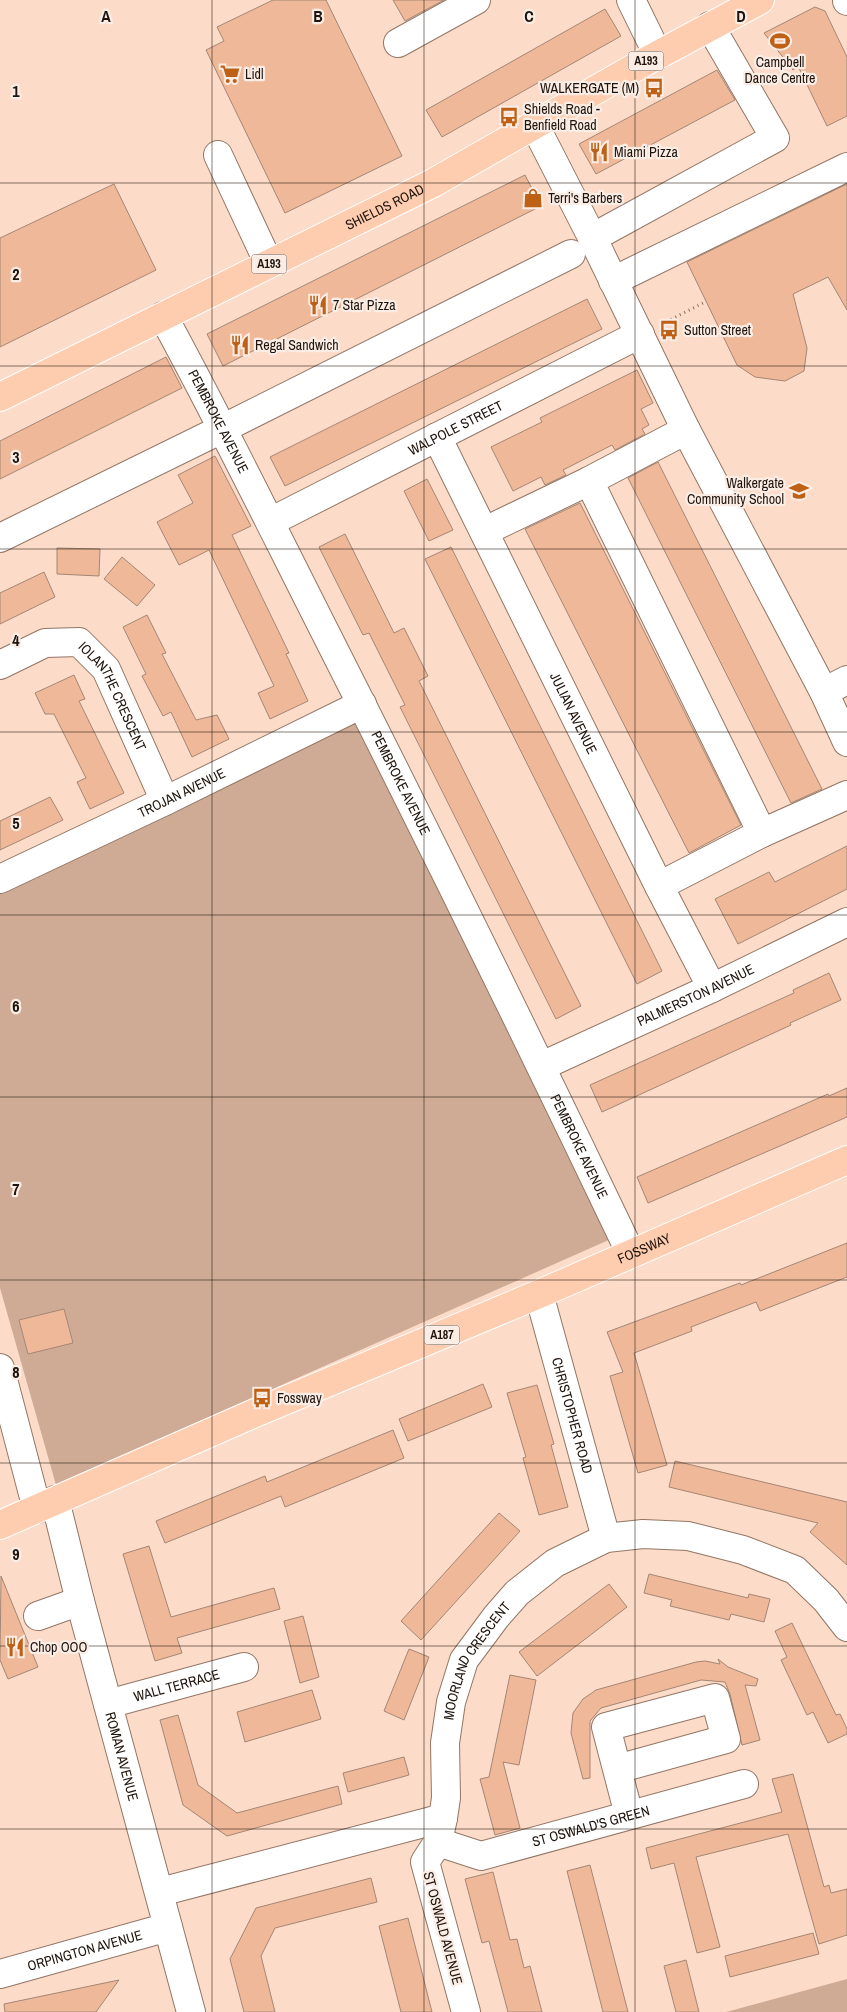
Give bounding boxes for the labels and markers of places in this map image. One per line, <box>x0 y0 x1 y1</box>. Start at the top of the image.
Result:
sports icon: Campbell Dance Centre <box>769 30 791 52</box>
place label: Campbell Dance Centre <box>745 53 815 87</box>
supermarket icon: Lidl <box>219 63 241 85</box>
place label: Lidl <box>245 65 264 83</box>
bus stop icon: WALKERGATE (M) <box>643 77 665 99</box>
place label: WALKERGATE (M) <box>540 79 639 97</box>
place label: Shields Road - Benfield Road <box>524 100 600 134</box>
bus stop icon: Shields Road - Benfield Road <box>498 106 520 128</box>
restaurant icon: Miami Pizza <box>588 141 610 163</box>
place label: Miami Pizza <box>614 143 678 161</box>
shop icon: Terri's Barbers <box>522 187 544 209</box>
place label: Terri's Barbers <box>548 189 623 207</box>
restaurant icon: 7 Star Pizza <box>307 294 329 316</box>
place label: 7 Star Pizza <box>333 296 396 314</box>
bus stop icon: Sutton Street <box>658 319 680 341</box>
place label: Sutton Street <box>684 321 751 339</box>
restaurant icon: Regal Sandwich <box>229 334 251 356</box>
place label: Regal Sandwich <box>255 336 339 354</box>
place label: Walkergate Community School <box>687 474 784 508</box>
school or university icon: Walkergate Community School <box>788 480 810 502</box>
bus stop icon: Fossway <box>251 1387 273 1409</box>
place label: Fossway <box>277 1389 322 1407</box>
restaurant icon: Chop OOO <box>4 1636 26 1658</box>
place label: Chop OOO <box>30 1638 87 1656</box>

